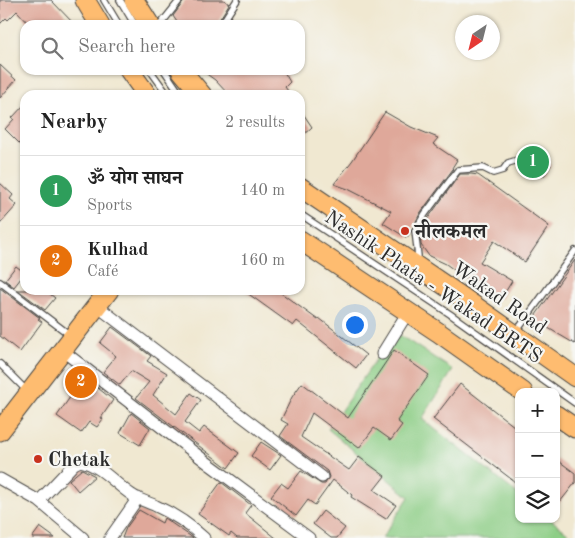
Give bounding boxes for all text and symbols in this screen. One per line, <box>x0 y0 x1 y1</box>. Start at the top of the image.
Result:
north arrow <box>455 15 500 60</box>
search box <box>20 20 305 75</box>
icon: search <box>38 34 66 62</box>
text: Search here <box>78 38 175 57</box>
text: Nearby <box>40 112 108 133</box>
text: 2 results <box>225 115 285 131</box>
pin: 1 <box>517 143 549 181</box>
text: ॐ योग साघन <box>87 170 182 189</box>
text: 1 <box>51 183 61 199</box>
text: 140 m <box>240 183 285 199</box>
text: Sports <box>87 198 132 214</box>
street label: Nashik Phata - Wakad BRTS <box>321 208 545 368</box>
place label: नीलकमल <box>413 219 488 243</box>
marker: नीलकमल <box>399 225 411 237</box>
text: Kulhad <box>87 241 148 260</box>
text: 2 <box>51 253 61 269</box>
text: 160 m <box>240 253 285 269</box>
street label: Wakad Road <box>448 259 550 339</box>
text: Café <box>87 264 118 280</box>
your location <box>342 312 368 338</box>
pin: 2 <box>65 363 97 401</box>
map controls <box>515 388 560 523</box>
button: + <box>515 388 560 433</box>
button: − <box>515 433 560 478</box>
place label: Chetak <box>48 451 110 471</box>
marker: Chetak <box>32 453 44 465</box>
button: layers <box>515 478 560 523</box>

